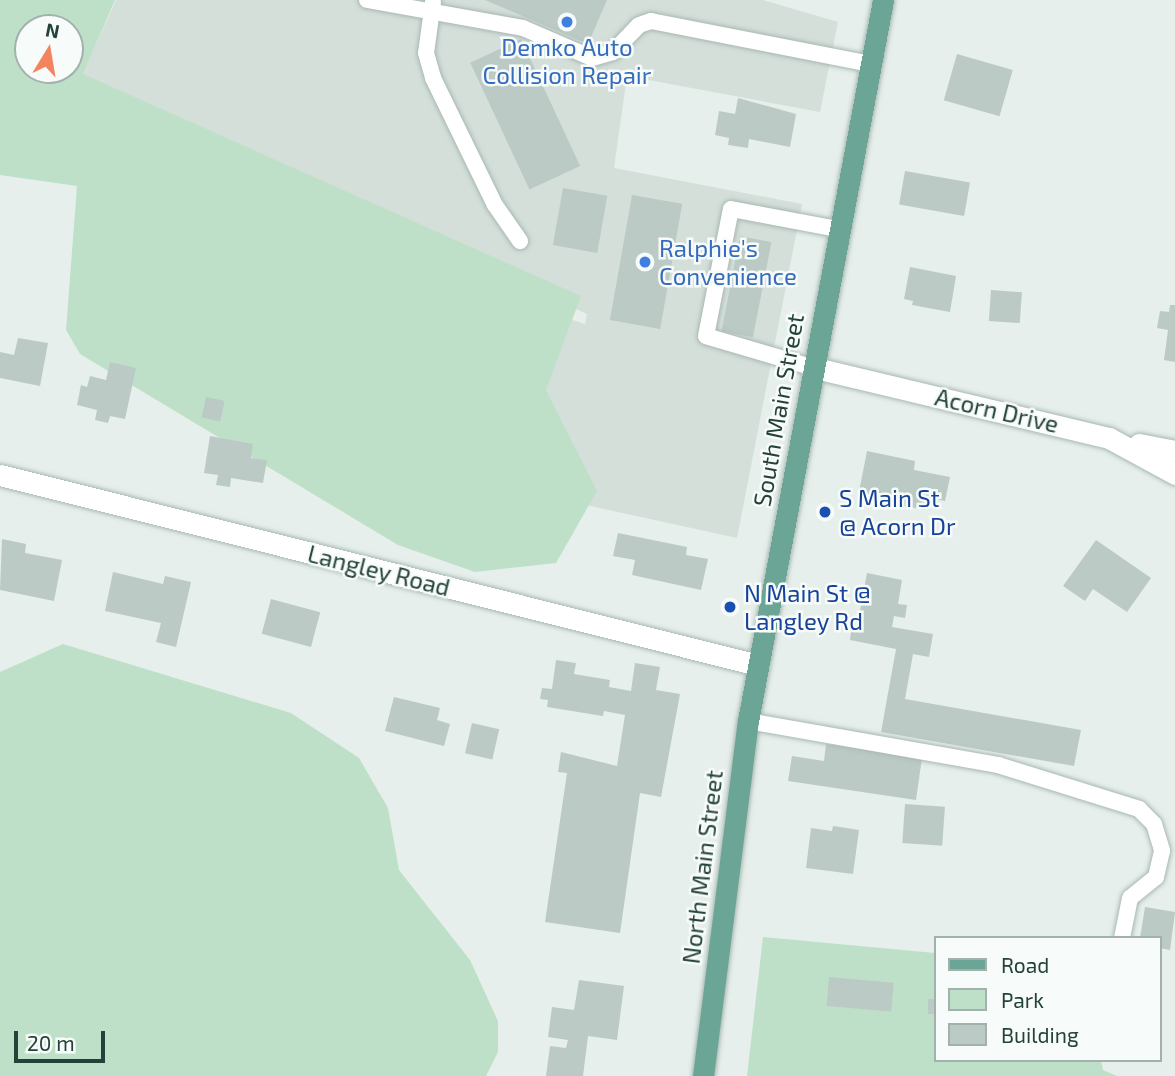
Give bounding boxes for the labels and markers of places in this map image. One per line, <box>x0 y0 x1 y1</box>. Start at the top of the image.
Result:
marker: Demko Auto Collision Repair <box>559 14 575 30</box>
place label: Demko Auto Collision Repair <box>483 33 651 89</box>
place label: Ralphie's Convenience <box>659 234 797 290</box>
marker: Ralphie's Convenience <box>637 254 653 270</box>
place label: S Main St @ Acorn Dr <box>839 484 956 540</box>
marker: S Main St @ Acorn Dr <box>817 504 833 520</box>
place label: N Main St @ Langley Rd <box>744 579 871 635</box>
marker: N Main St @ Langley Rd <box>722 599 738 615</box>

